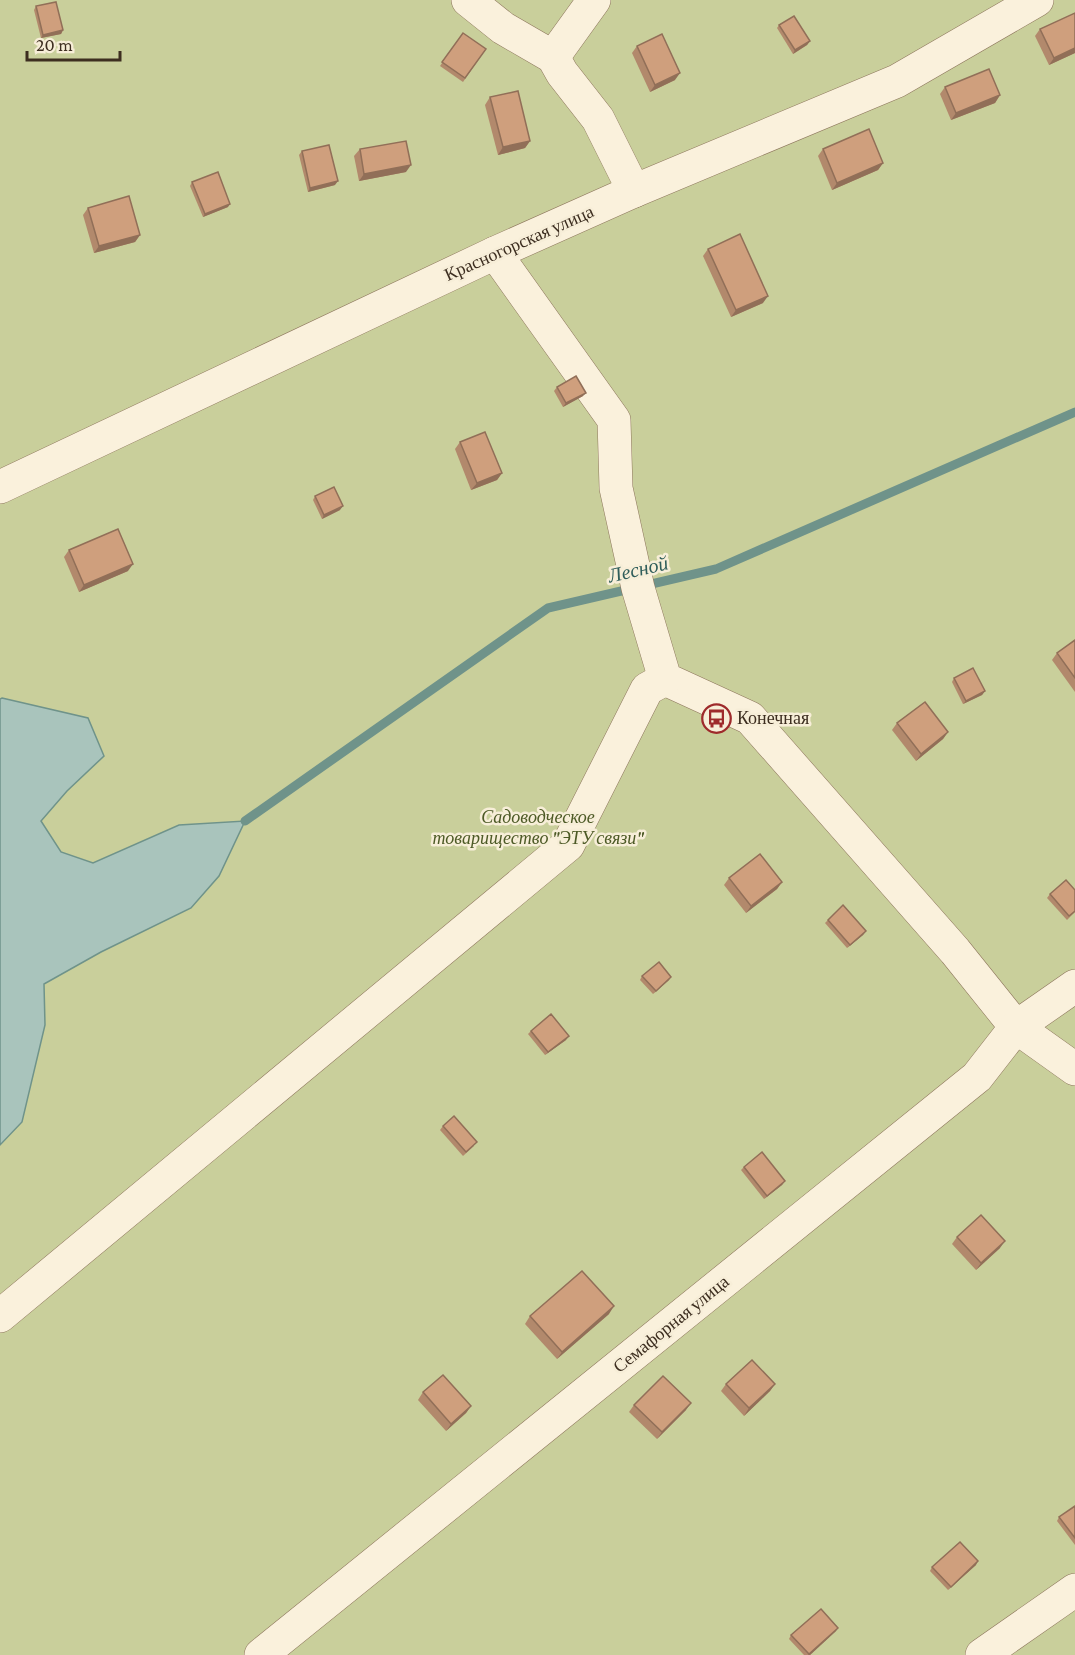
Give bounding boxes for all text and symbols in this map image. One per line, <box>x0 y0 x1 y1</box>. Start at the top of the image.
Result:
scale bar <box>27 24 120 62</box>
text: 20 m <box>36 35 73 55</box>
street label: Красногорская улица <box>441 201 597 285</box>
water label: Лесной <box>605 551 670 587</box>
bus stop icon: Конечная <box>700 702 732 734</box>
place label: Конечная <box>737 708 809 728</box>
park label: Садоводческое товарищество "ЭТУ связи" <box>432 807 644 848</box>
street label: Семафорная улица <box>609 1271 733 1377</box>

